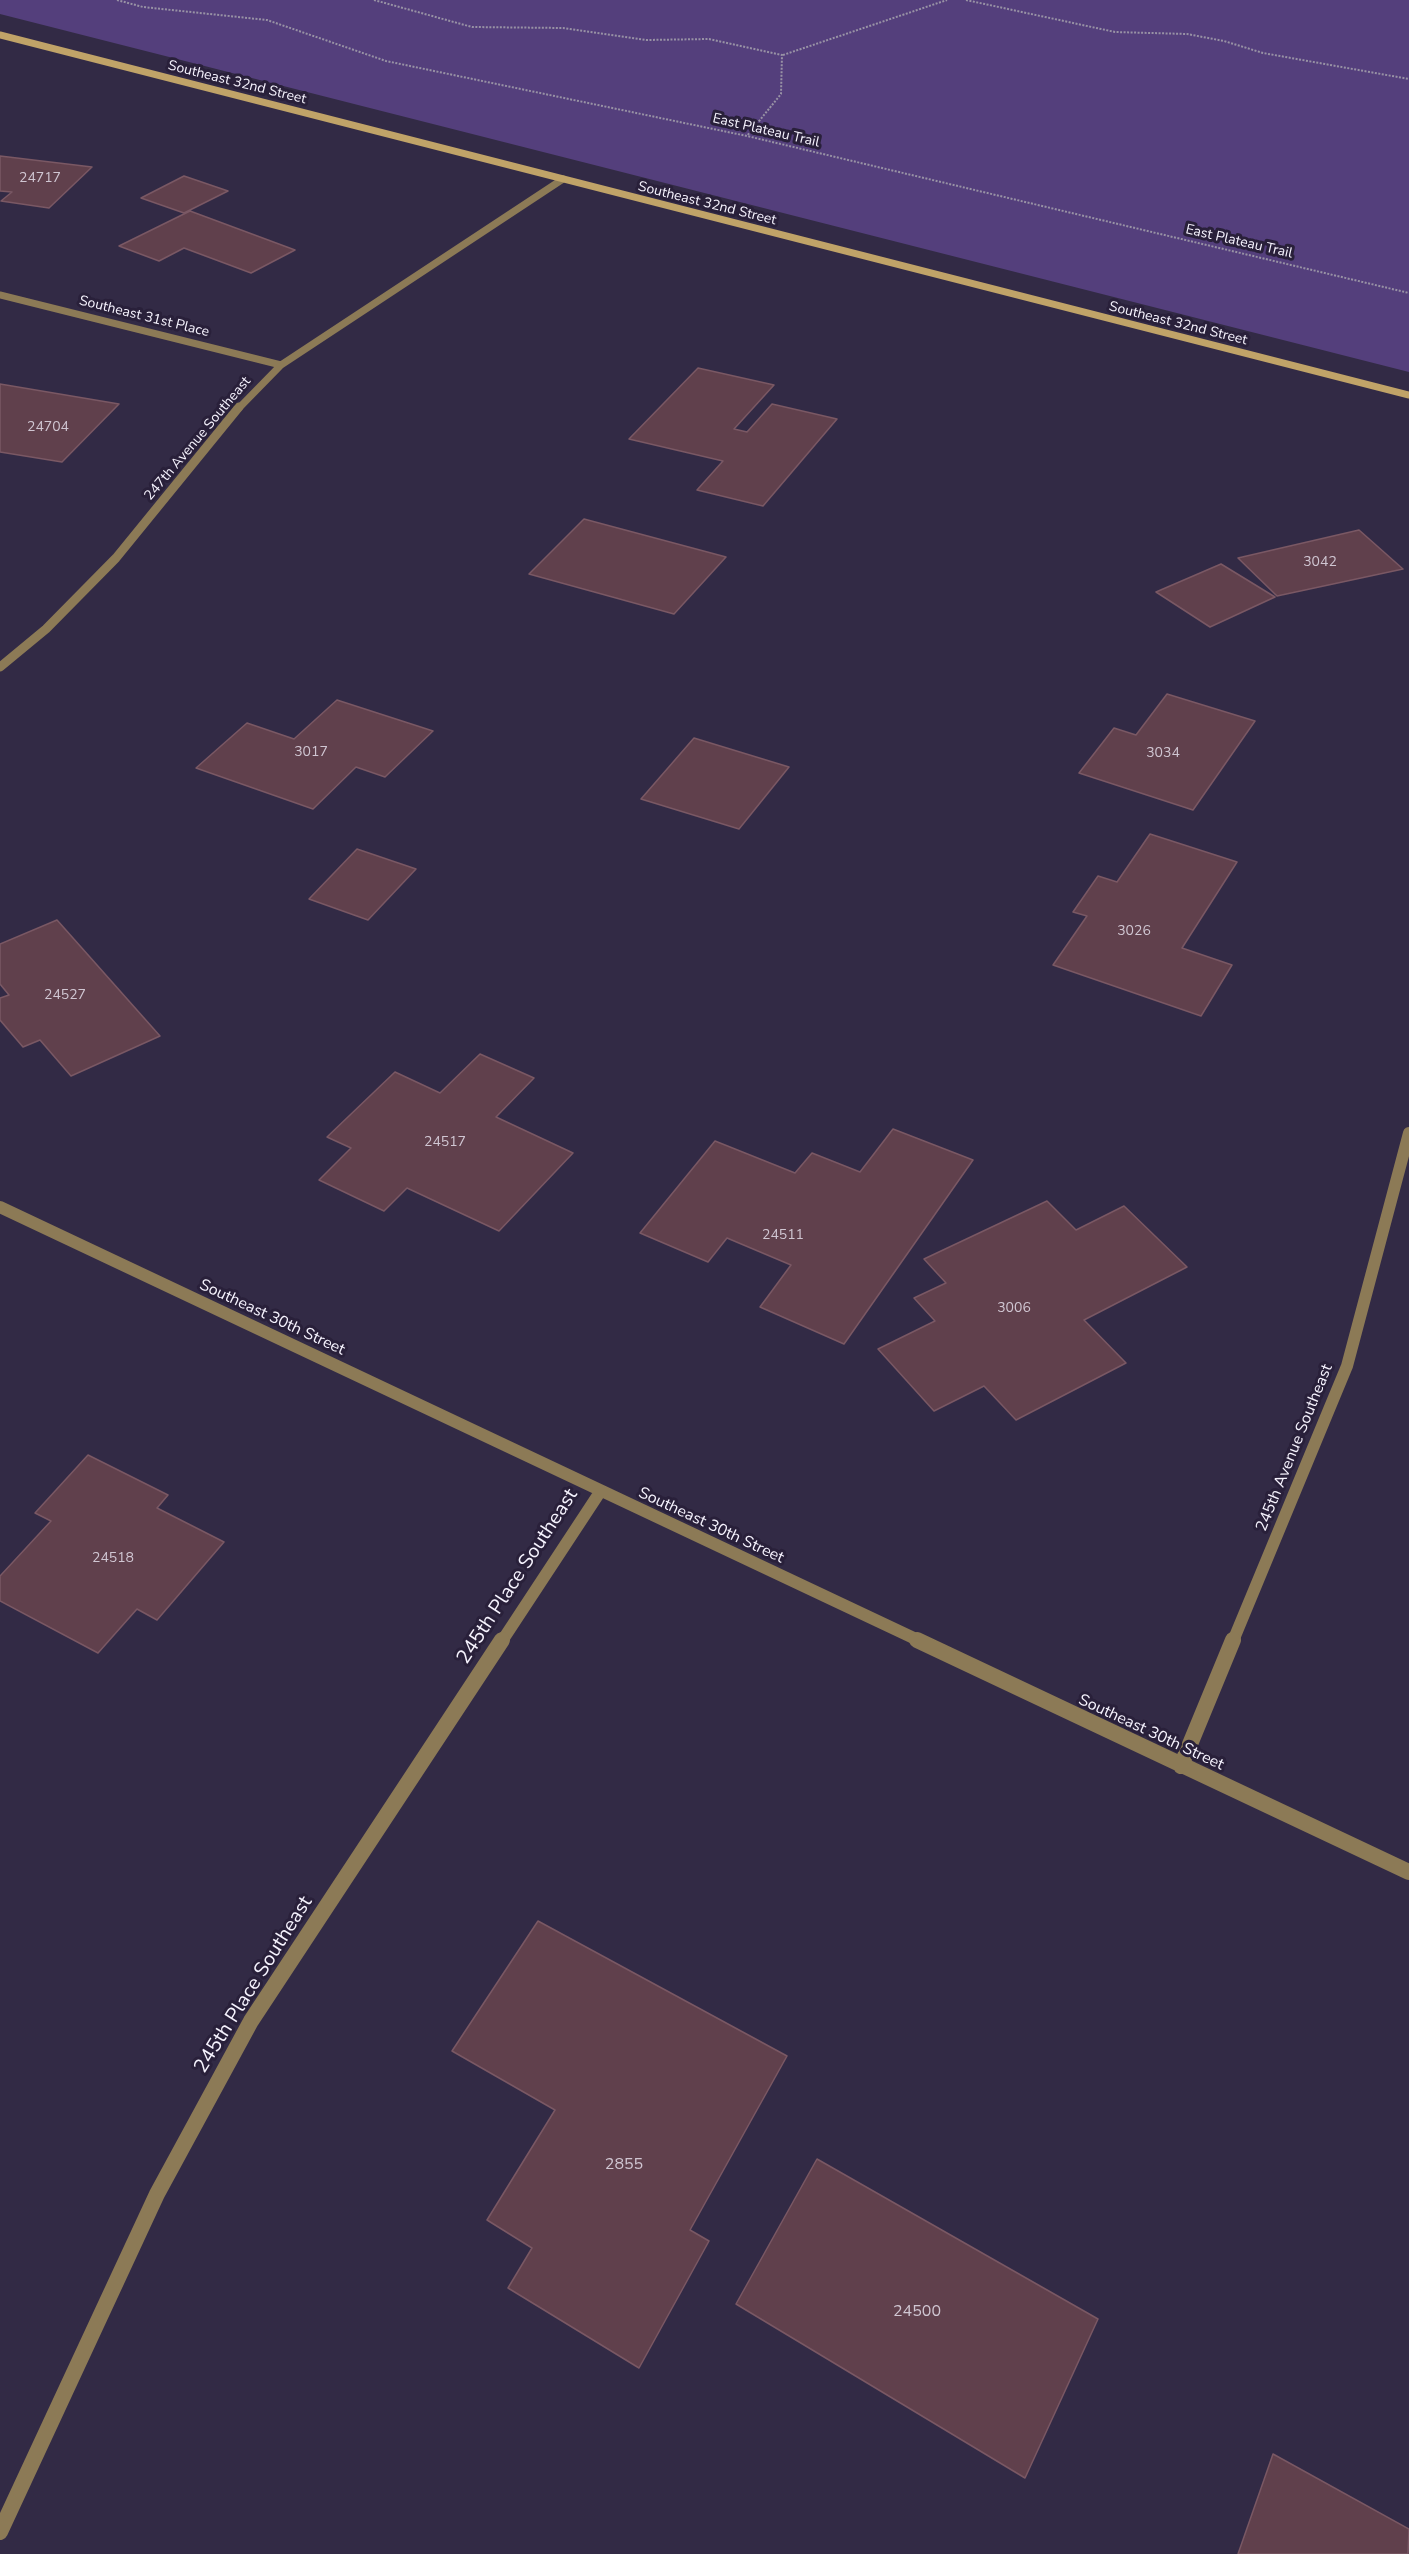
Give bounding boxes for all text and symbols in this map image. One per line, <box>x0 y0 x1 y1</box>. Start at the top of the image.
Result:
street label: Southeast 32nd Street <box>166 58 308 108</box>
street label: East Plateau Trail <box>711 111 821 151</box>
house number: 24717 <box>19 171 61 187</box>
street label: Southeast 32nd Street <box>636 179 778 229</box>
street label: East Plateau Trail <box>1184 222 1294 262</box>
street label: Southeast 31st Place <box>77 293 211 341</box>
street label: Southeast 32nd Street <box>1107 299 1249 349</box>
street label: 247th Avenue Southeast <box>141 374 255 504</box>
house number: 24704 <box>27 420 69 436</box>
house number: 3042 <box>1303 555 1337 571</box>
house number: 3017 <box>294 745 328 761</box>
house number: 3034 <box>1146 746 1180 762</box>
house number: 3026 <box>1117 924 1151 940</box>
house number: 24527 <box>44 988 86 1004</box>
house number: 24517 <box>424 1135 466 1151</box>
house number: 24511 <box>762 1228 804 1244</box>
street label: Southeast 30th Street <box>196 1276 348 1360</box>
house number: 3006 <box>997 1301 1031 1317</box>
street label: 245th Avenue Southeast <box>1253 1362 1337 1534</box>
street label: Southeast 30th Street <box>635 1484 787 1568</box>
street label: 245th Place Southeast <box>452 1485 584 1669</box>
house number: 24518 <box>92 1551 134 1567</box>
street label: Southeast 30th Street <box>1075 1691 1227 1775</box>
street label: 245th Place Southeast <box>190 1892 318 2078</box>
house number: 2855 <box>605 2155 643 2175</box>
house number: 24500 <box>893 2302 941 2322</box>

